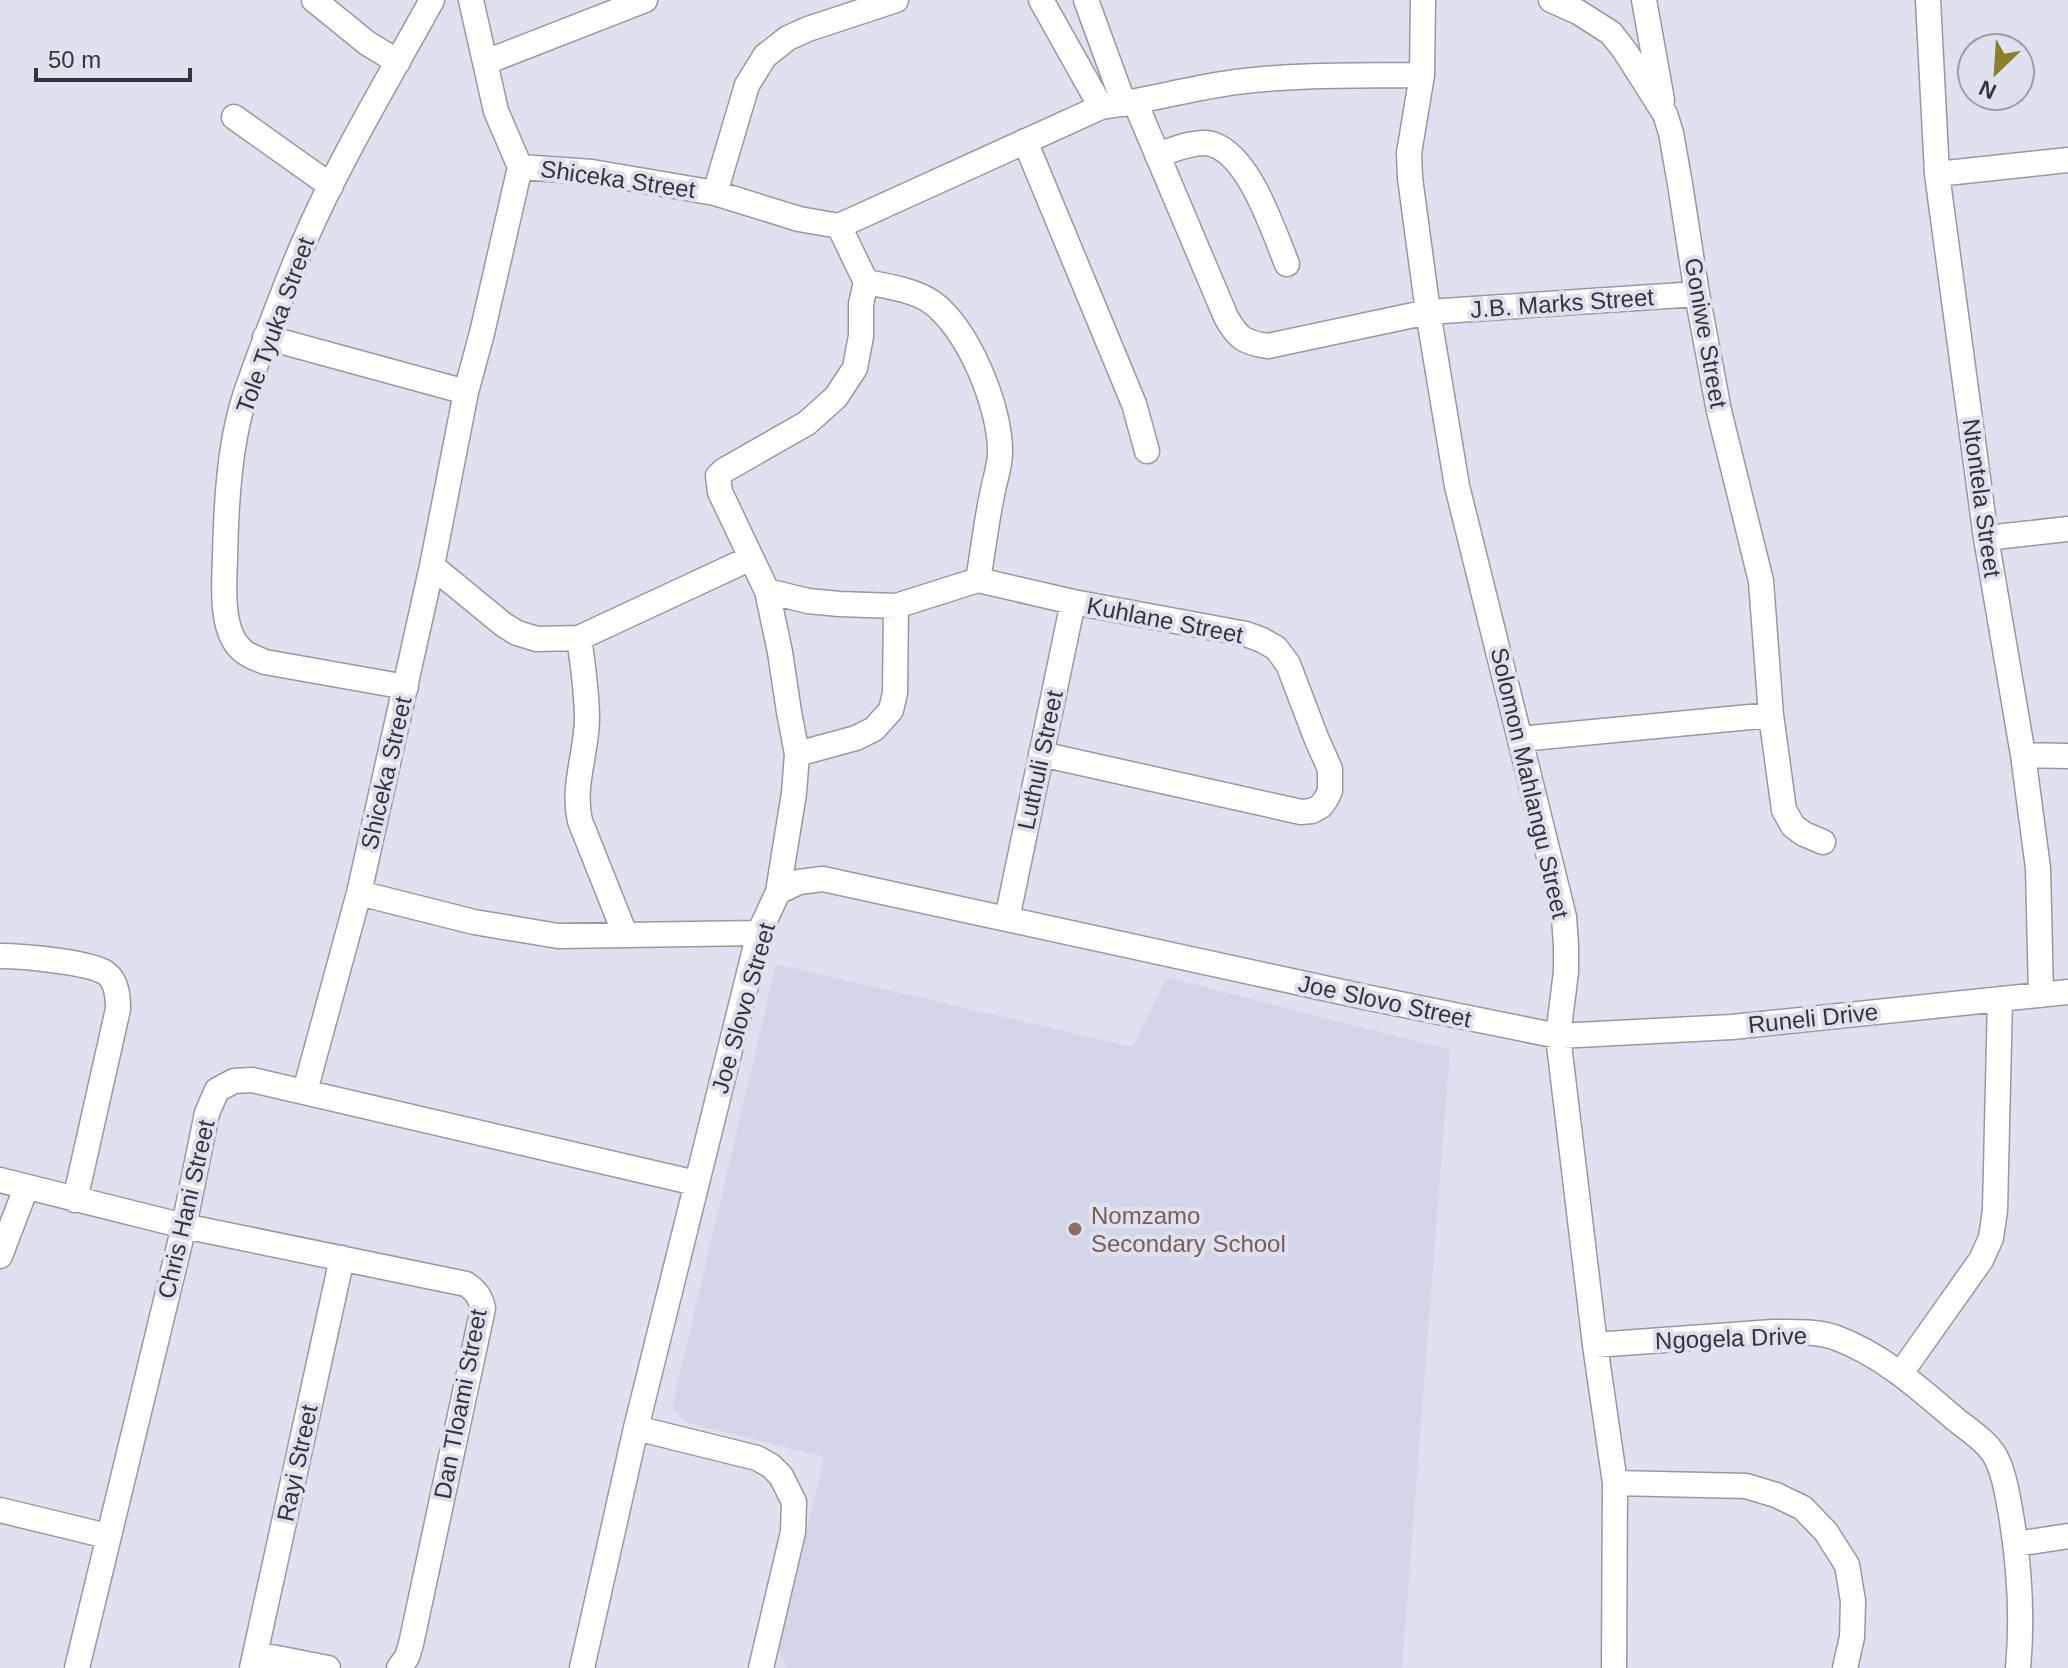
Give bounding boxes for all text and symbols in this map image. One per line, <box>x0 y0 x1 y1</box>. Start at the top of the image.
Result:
scale bar <box>36 32 190 82</box>
north arrow <box>1956 32 2036 112</box>
text: 50 m <box>48 46 101 73</box>
text: N <box>1975 75 2000 104</box>
street label: Shiceka Street <box>539 155 697 203</box>
street label: Tole Tyuka Street <box>231 233 319 417</box>
street label: Goniwe Street <box>1680 256 1733 411</box>
street label: J.B. Marks Street <box>1469 283 1655 323</box>
street label: Ntontela Street <box>1957 417 2007 579</box>
street label: Kuhlane Street <box>1084 592 1246 648</box>
street label: Solomon Mahlangu Street <box>1486 645 1574 922</box>
street label: Luthuli Street <box>1012 688 1068 832</box>
street label: Shiceka Street <box>355 694 417 852</box>
street label: Joe Slovo Street <box>706 919 780 1096</box>
street label: Joe Slovo Street <box>1296 969 1474 1033</box>
street label: Runeli Drive <box>1747 998 1879 1038</box>
street label: Chris Hani Street <box>152 1117 220 1301</box>
place label: Nomzamo Secondary School <box>1091 1202 1286 1257</box>
marker: Nomzamo Secondary School <box>1066 1220 1084 1238</box>
street label: Dan Tloami Street <box>428 1306 492 1501</box>
street label: Ngogela Drive <box>1655 1322 1807 1354</box>
street label: Rayi Street <box>271 1402 323 1524</box>

